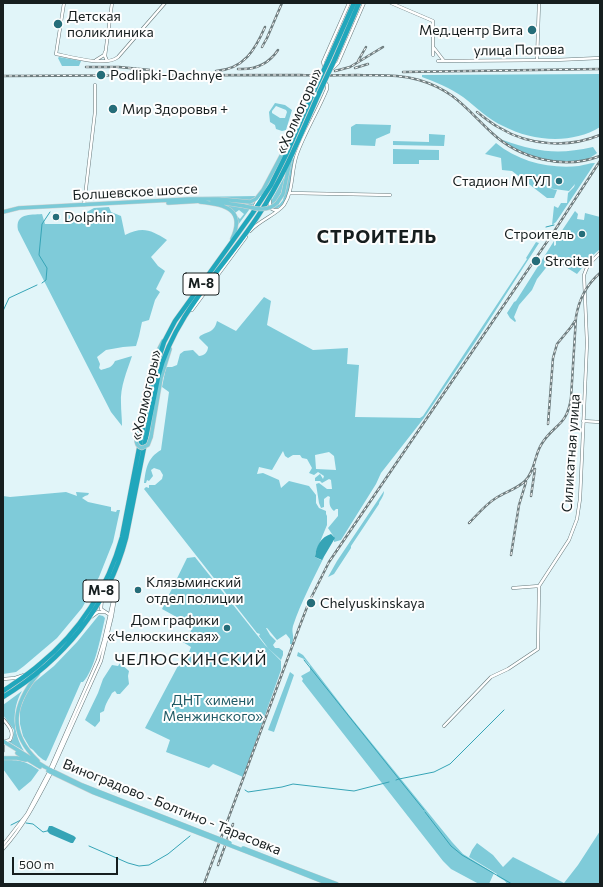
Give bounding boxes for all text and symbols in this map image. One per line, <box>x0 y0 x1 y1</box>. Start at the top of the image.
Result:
place label: Детская поликлиника <box>67 8 154 40</box>
marker: Детская поликлиника <box>52 18 64 30</box>
place label: Мед.центр Вита <box>419 22 523 38</box>
marker: Мед.центр Вита <box>526 24 538 36</box>
street label: улица Попова <box>473 41 565 59</box>
street label: «Холмогоры» <box>273 65 325 157</box>
place label: Podlipki-Dachnye <box>110 67 222 83</box>
marker: Podlipki-Dachnye <box>95 69 107 81</box>
place label: Мир Здоровья + <box>122 101 228 117</box>
marker: Мир Здоровья + <box>107 103 119 115</box>
place label: Стадион МГУЛ <box>453 173 551 189</box>
marker: Стадион МГУЛ <box>554 176 564 186</box>
street label: Болшевское шоссе <box>72 180 198 204</box>
place label: Dolphin <box>64 209 114 225</box>
marker: Dolphin <box>51 212 61 222</box>
district label: СТРОИТЕЛЬ <box>317 226 437 248</box>
place label: Строитель <box>504 226 574 242</box>
marker: Строитель <box>577 229 587 239</box>
place label: Stroitel <box>545 253 593 269</box>
marker: Stroitel <box>530 255 542 267</box>
road number: М-8 <box>183 273 219 295</box>
street label: «Холмогоры» <box>127 348 165 442</box>
street label: Силикатная улица <box>558 393 584 513</box>
place label: Клязьминский отдел полиции <box>146 574 243 606</box>
road number: М-8 <box>83 580 119 602</box>
marker: Клязьминский отдел полиции <box>133 585 143 595</box>
place label: Chelyuskinskaya <box>320 595 425 611</box>
marker: Chelyuskinskaya <box>305 597 317 609</box>
place label: Дом графики «Челюскинская» <box>107 612 219 644</box>
marker: Дом графики «Челюскинская» <box>222 623 232 633</box>
district label: ЧЕЛЮСКИНСКИЙ <box>114 650 268 670</box>
park label: ДНТ «имени Менжинского» <box>163 692 263 724</box>
street label: Виноградово - Болтино - Тарасовка <box>60 755 284 859</box>
scale bar <box>14 849 120 875</box>
text: 500 m <box>19 857 54 871</box>

